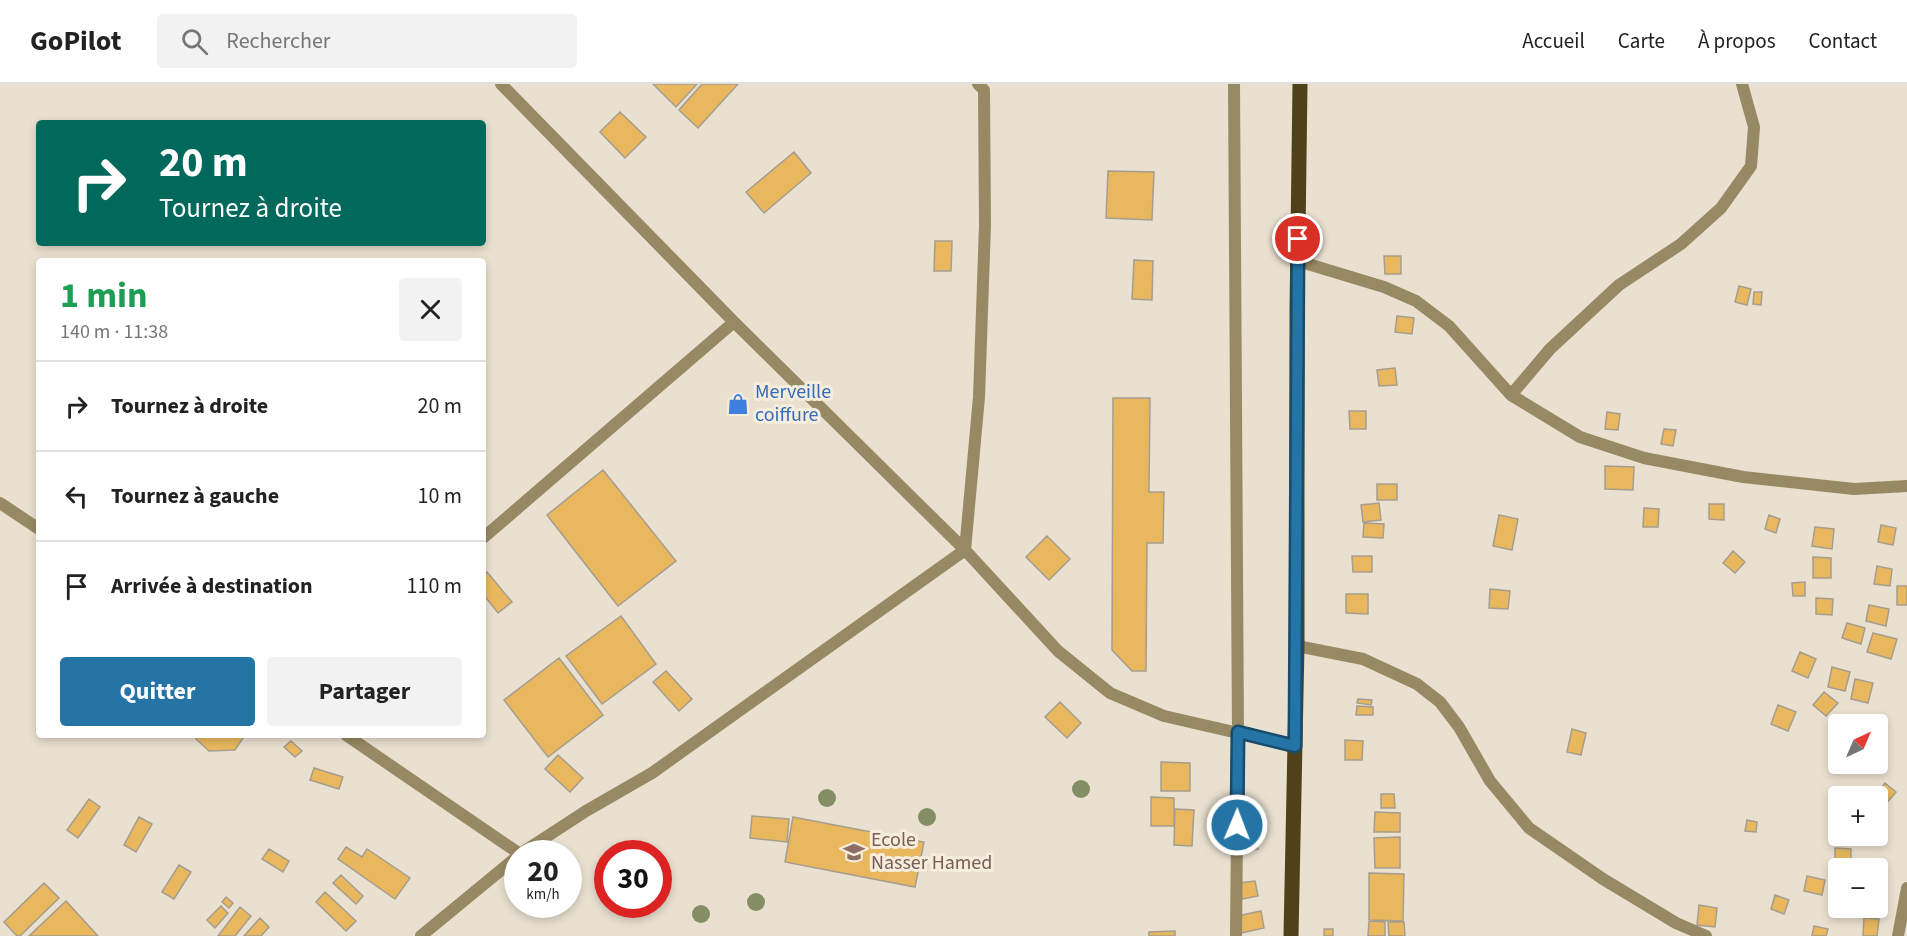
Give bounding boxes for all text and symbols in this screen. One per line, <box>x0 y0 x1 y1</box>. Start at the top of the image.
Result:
search box <box>157 14 577 68</box>
text: GoPilot <box>30 21 121 61</box>
icon: search <box>178 25 211 58</box>
text: Rechercher <box>226 25 330 57</box>
text: Accueil <box>1522 26 1585 56</box>
text: Carte <box>1618 26 1665 56</box>
text: À propos <box>1698 26 1775 56</box>
text: Contact <box>1808 26 1877 56</box>
text: 20 m <box>159 133 248 193</box>
icon: right <box>60 144 138 222</box>
text: Tournez à droite <box>159 189 342 228</box>
pin <box>1272 213 1323 264</box>
icon: arrive <box>1281 222 1314 255</box>
text: 1 min <box>60 270 148 321</box>
button: close <box>399 278 462 341</box>
text: 140 m · 11:38 <box>60 318 168 346</box>
place label: Merveille coiffure <box>755 378 831 429</box>
icon: right <box>60 390 93 423</box>
text: Tournez à droite <box>111 390 268 422</box>
text: 20 m <box>417 390 462 422</box>
shop icon: Merveille coiffure <box>726 392 750 416</box>
icon: left <box>60 480 93 513</box>
text: Tournez à gauche <box>111 480 279 512</box>
text: 10 m <box>417 480 462 512</box>
icon: arrive <box>60 570 93 603</box>
text: Arrivée à destination <box>111 570 313 602</box>
text: 110 m <box>407 570 462 602</box>
button: Quitter <box>60 657 255 726</box>
button: Partager <box>267 657 462 726</box>
north arrow <box>1828 714 1888 774</box>
map controls <box>1828 714 1888 918</box>
button: + <box>1828 786 1888 846</box>
position arrow <box>1205 793 1269 857</box>
place label: Ecole Nasser Hamed <box>871 826 992 877</box>
speed limit sign: 30 <box>594 840 672 918</box>
school or university icon: Ecole Nasser Hamed <box>842 840 866 864</box>
text: 20 <box>527 850 559 893</box>
button: − <box>1828 858 1888 918</box>
text: km/h <box>526 884 560 905</box>

